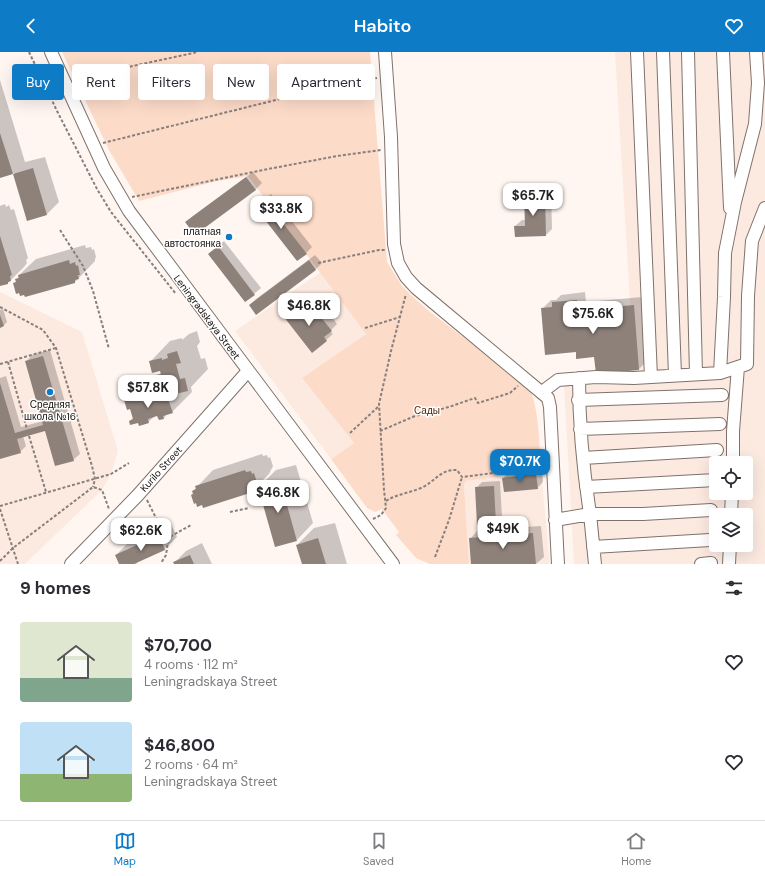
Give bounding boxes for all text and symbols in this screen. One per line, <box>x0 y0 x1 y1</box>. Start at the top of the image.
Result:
text: Habito <box>354 14 411 38</box>
icon: back <box>20 15 42 37</box>
icon: heart <box>723 15 745 37</box>
chip: Buy <box>12 64 64 100</box>
chip: Rent <box>72 64 130 100</box>
chip: Filters <box>138 64 205 100</box>
chip: New <box>213 64 269 100</box>
chip: Apartment <box>277 64 375 100</box>
pin: $65.7K <box>500 183 566 217</box>
text: $65.7K <box>512 187 554 204</box>
pin: $33.8K <box>248 196 314 230</box>
text: $33.8K <box>259 200 303 217</box>
place label: платная автостоянка <box>164 225 221 250</box>
marker: платная автостоянка <box>224 232 234 242</box>
street label: Leningradskaya Street <box>171 272 243 362</box>
pin: $46.8K <box>276 293 342 327</box>
text: $46.8K <box>287 297 331 314</box>
pin: $75.6K <box>560 301 626 335</box>
text: $75.6K <box>572 305 614 322</box>
pin: $57.8K <box>115 375 181 409</box>
text: $57.8K <box>127 379 169 396</box>
marker: Средняя школа №16 <box>45 387 55 397</box>
place label: Средняя школа №16 <box>24 398 76 423</box>
park label: Сады <box>414 404 440 417</box>
street label: Kurilo Street <box>137 444 185 494</box>
pin: $70.7K <box>487 449 553 483</box>
text: $70.7K <box>499 453 541 470</box>
map controls <box>709 456 753 552</box>
button: locate <box>709 456 753 500</box>
pin: $46.8K <box>245 480 311 514</box>
text: $46.8K <box>256 484 300 501</box>
button: layers <box>709 508 753 552</box>
pin: $49K <box>479 516 527 550</box>
pin: $62.6K <box>108 518 174 552</box>
text: $49K <box>486 520 520 537</box>
text: $62.6K <box>119 522 163 539</box>
text: 9 homes <box>20 577 91 599</box>
icon: filters <box>723 577 745 599</box>
text: $70,700 <box>144 634 212 656</box>
icon: home <box>52 638 100 686</box>
icon: heart <box>723 651 745 673</box>
text: 4 rooms · 112 m² <box>144 656 238 673</box>
text: Leningradskaya Street <box>144 673 277 690</box>
text: $46,800 <box>144 734 215 756</box>
icon: home <box>52 738 100 786</box>
icon: heart <box>723 751 745 773</box>
text: 2 rooms · 64 m² <box>144 756 238 773</box>
text: Leningradskaya Street <box>144 773 277 790</box>
tab: Map <box>114 830 136 868</box>
tab: Saved <box>363 830 394 868</box>
tab: Home <box>621 830 651 868</box>

